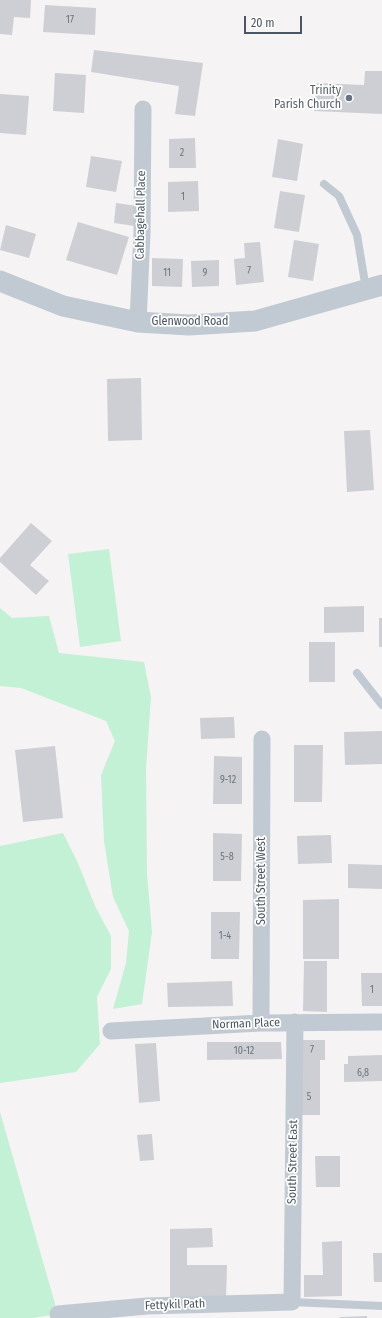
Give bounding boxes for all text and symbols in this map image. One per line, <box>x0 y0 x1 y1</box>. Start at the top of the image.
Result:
scale bar <box>246 8 304 34</box>
house number: 17 <box>66 14 74 26</box>
text: 20 m <box>251 16 275 30</box>
place label: Trinity Parish Church <box>274 84 341 112</box>
marker: Trinity Parish Church <box>344 93 354 103</box>
house number: 2 <box>180 147 184 159</box>
street label: Cabbagehall Place <box>133 170 149 260</box>
house number: 1 <box>181 191 185 203</box>
house number: 7 <box>247 265 251 277</box>
house number: 11 <box>163 267 171 279</box>
house number: 9 <box>203 267 207 279</box>
street label: Glenwood Road <box>152 315 228 329</box>
house number: 9-12 <box>220 774 236 786</box>
street label: South Street West <box>255 837 269 925</box>
house number: 5-8 <box>220 851 234 863</box>
house number: 1-4 <box>219 930 231 942</box>
house number: 1 <box>370 984 374 996</box>
street label: Norman Place <box>212 1016 280 1032</box>
house number: 7 <box>310 1044 314 1056</box>
house number: 10-12 <box>234 1045 254 1057</box>
house number: 6,8 <box>357 1067 369 1079</box>
house number: 5 <box>307 1091 311 1103</box>
street label: South Street East <box>285 1120 301 1204</box>
street label: Fettykil Path <box>145 1297 205 1313</box>

